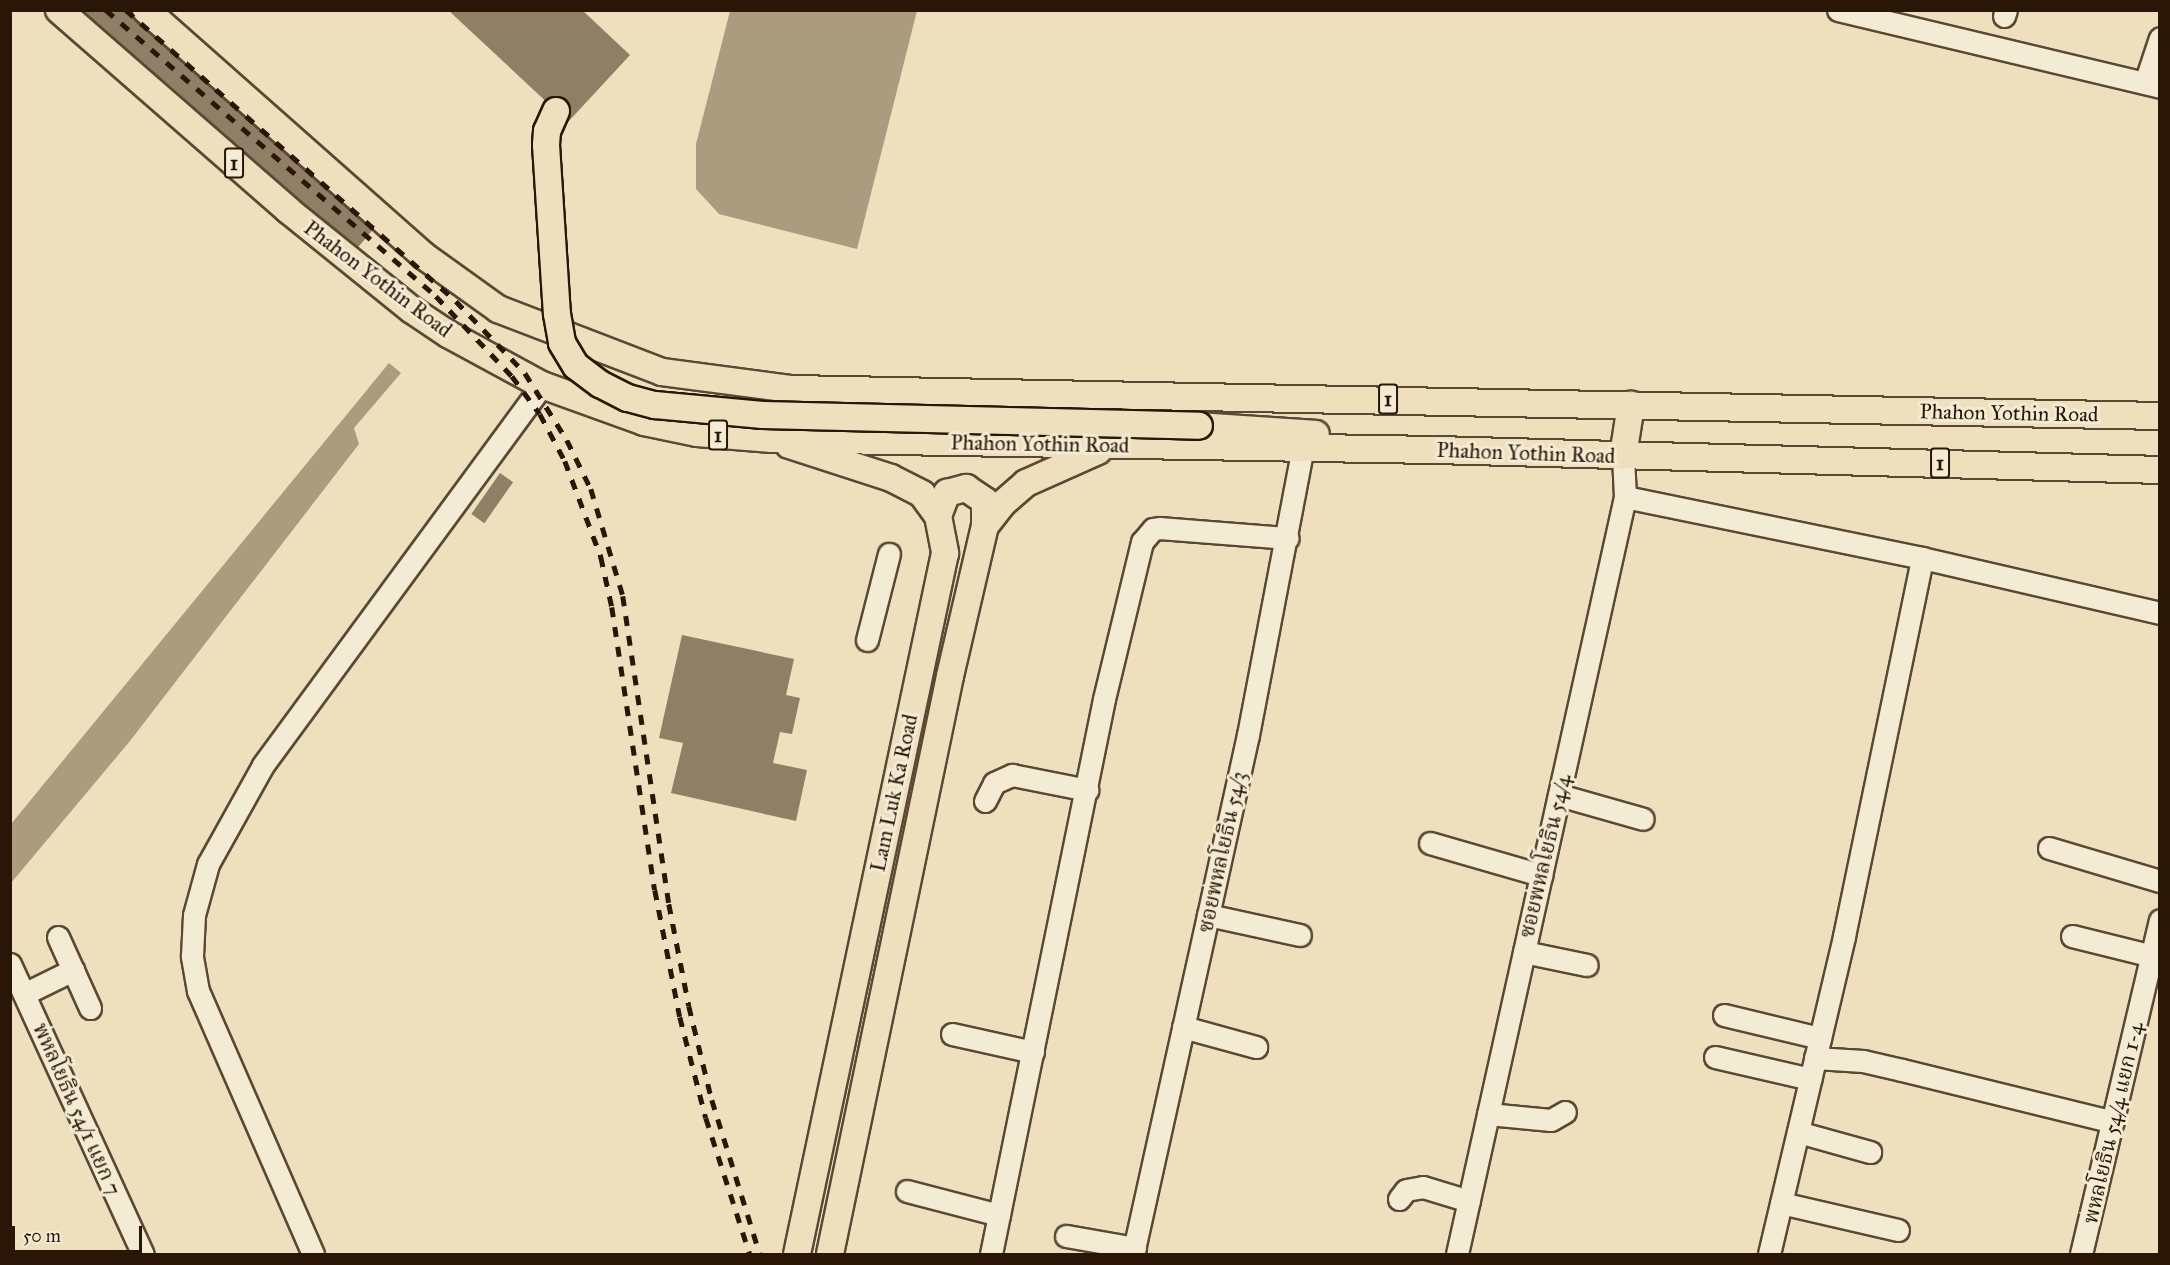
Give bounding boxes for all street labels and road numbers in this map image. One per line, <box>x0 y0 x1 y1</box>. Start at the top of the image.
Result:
road number: 1 <box>224 146 244 180</box>
street label: Phahon Yothin Road <box>299 215 457 343</box>
road number: 1 <box>1378 382 1398 416</box>
street label: Phahon Yothin Road <box>1919 399 2099 427</box>
road number: 1 <box>708 418 728 452</box>
street label: Phahon Yothin Road <box>950 430 1130 458</box>
street label: Phahon Yothin Road <box>1436 437 1616 469</box>
road number: 1 <box>1930 446 1950 480</box>
street label: Lam Luk Ka Road <box>865 712 923 874</box>
street label: ซอยพหลโยธิน 54/3 <box>1193 769 1251 935</box>
street label: ซอยพหลโยธิน 54/4 <box>1514 772 1576 940</box>
street label: พหลโยธิน 54/1 แยก 7 <box>28 1019 126 1199</box>
street label: พหลโยธิน 54/4 แยก 1-4 <box>2078 1020 2148 1226</box>

